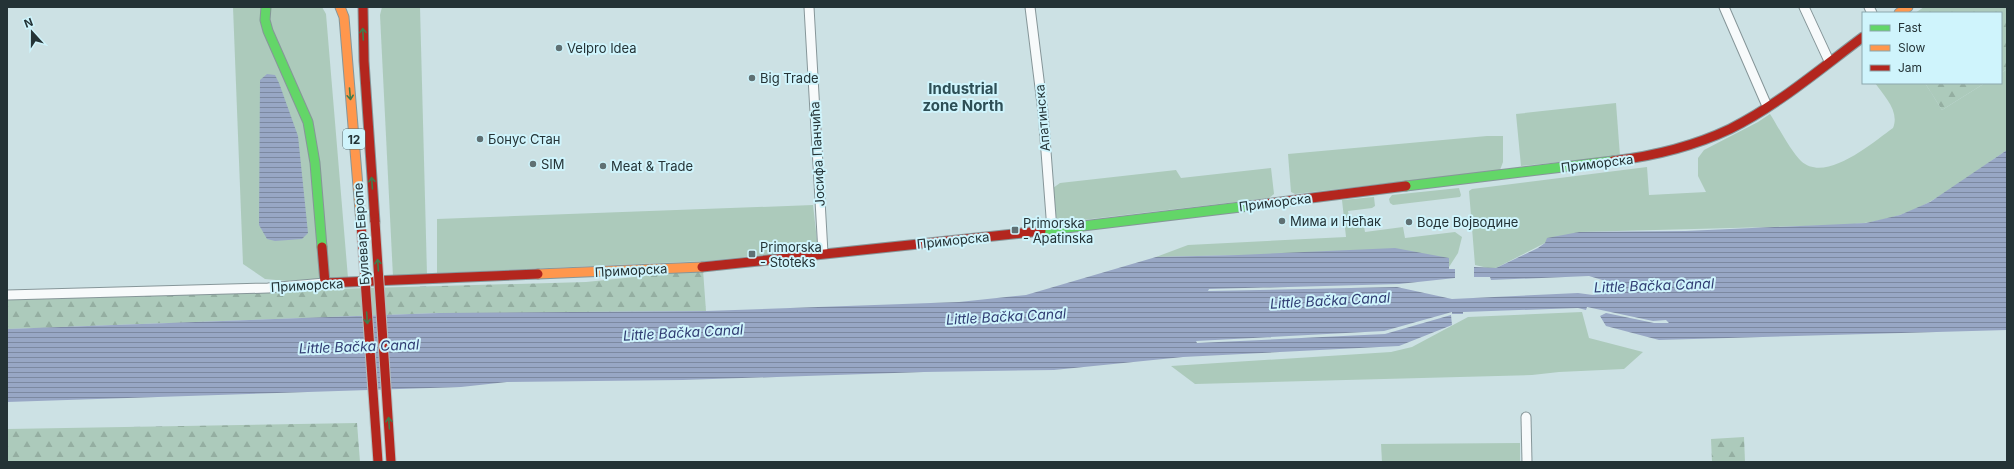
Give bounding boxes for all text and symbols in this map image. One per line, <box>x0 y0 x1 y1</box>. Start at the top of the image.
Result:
north arrow <box>12 12 52 52</box>
legend <box>1862 12 2002 84</box>
text: N <box>22 15 35 31</box>
text: Fast <box>1898 20 1922 35</box>
one-way arrow <box>359 28 367 41</box>
place label: Velpro Idea <box>567 40 637 56</box>
text: Slow <box>1898 40 1926 55</box>
marker: Velpro Idea <box>554 43 564 53</box>
text: Jam <box>1898 60 1922 75</box>
place label: Big Trade <box>760 70 819 86</box>
marker: Big Trade <box>747 73 757 83</box>
district label: Industrial zone North <box>922 79 1004 115</box>
street label: Апатинска <box>1031 84 1053 152</box>
one-way arrow <box>346 87 354 100</box>
street label: Јосифа Панчића <box>806 101 828 207</box>
road number: 12 <box>343 129 365 149</box>
place label: Бонус Стан <box>488 131 561 147</box>
marker: Бонус Стан <box>475 134 485 144</box>
street label: Приморска <box>1560 151 1634 175</box>
place label: SIM <box>541 156 565 172</box>
place label: Meat & Trade <box>611 158 693 174</box>
marker: SIM <box>528 159 538 169</box>
marker: Meat & Trade <box>598 161 608 171</box>
one-way arrow <box>369 177 376 190</box>
street label: Булевар Европе <box>349 182 373 286</box>
street label: Приморска <box>1238 190 1312 214</box>
place label: Мима и Нећак <box>1290 213 1381 229</box>
place label: Воде Војводине <box>1417 214 1518 230</box>
place label: Primorska - Apatinska <box>1023 215 1093 246</box>
marker: Мима и Нећак <box>1277 216 1287 226</box>
marker: Воде Војводине <box>1404 217 1414 227</box>
marker: Primorska - Apatinska <box>1010 225 1020 235</box>
street label: Приморска <box>916 228 990 252</box>
place label: Primorska - Stoteks <box>760 239 822 270</box>
marker: Primorska - Stoteks <box>747 249 757 259</box>
one-way arrow <box>375 259 382 272</box>
street label: Приморска <box>594 260 668 280</box>
water label: Little Bačka Canal <box>1594 274 1715 296</box>
street label: Приморска <box>270 275 344 295</box>
water label: Little Bačka Canal <box>1269 288 1391 312</box>
water label: Little Bačka Canal <box>945 304 1067 328</box>
one-way arrow <box>364 311 371 324</box>
water label: Little Bačka Canal <box>622 320 744 344</box>
water label: Little Bačka Canal <box>299 335 420 357</box>
one-way arrow <box>385 417 392 430</box>

